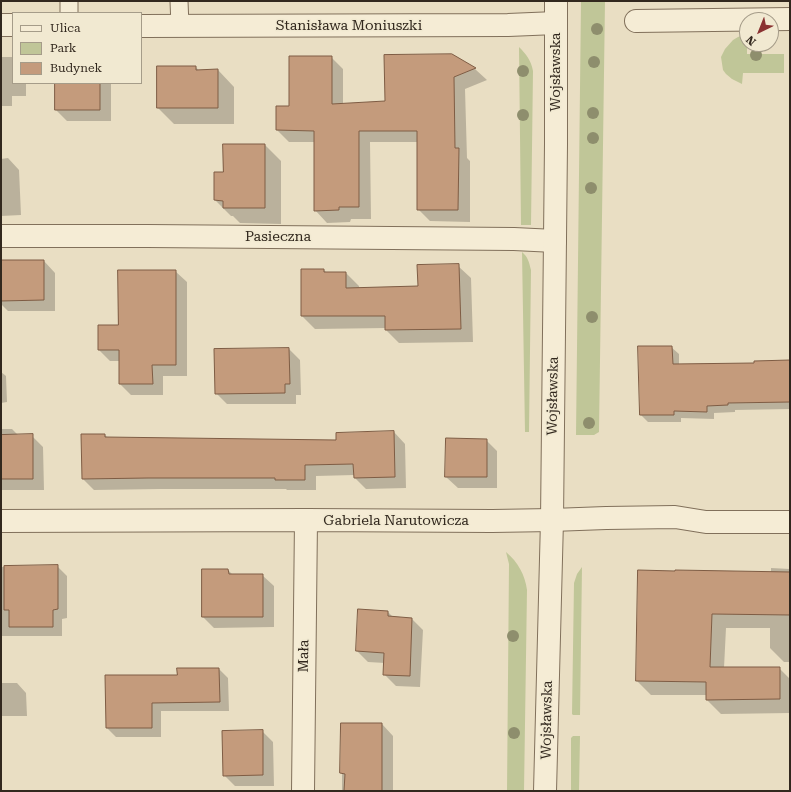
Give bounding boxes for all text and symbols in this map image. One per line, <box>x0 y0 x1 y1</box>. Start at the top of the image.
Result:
legend <box>12 12 142 84</box>
north arrow <box>739 12 779 52</box>
street label: Stanisława Moniuszki <box>276 18 422 34</box>
text: Ulica <box>50 21 80 35</box>
street label: Wojsławska <box>548 33 564 111</box>
text: N <box>744 33 759 48</box>
text: Park <box>50 41 76 55</box>
text: Budynek <box>50 61 102 75</box>
street label: Pasieczna <box>245 229 311 245</box>
street label: Wojsławska <box>544 356 562 436</box>
street label: Gabriela Narutowicza <box>323 513 469 529</box>
street label: Mała <box>295 639 313 673</box>
street label: Wojsławska <box>538 680 556 760</box>

